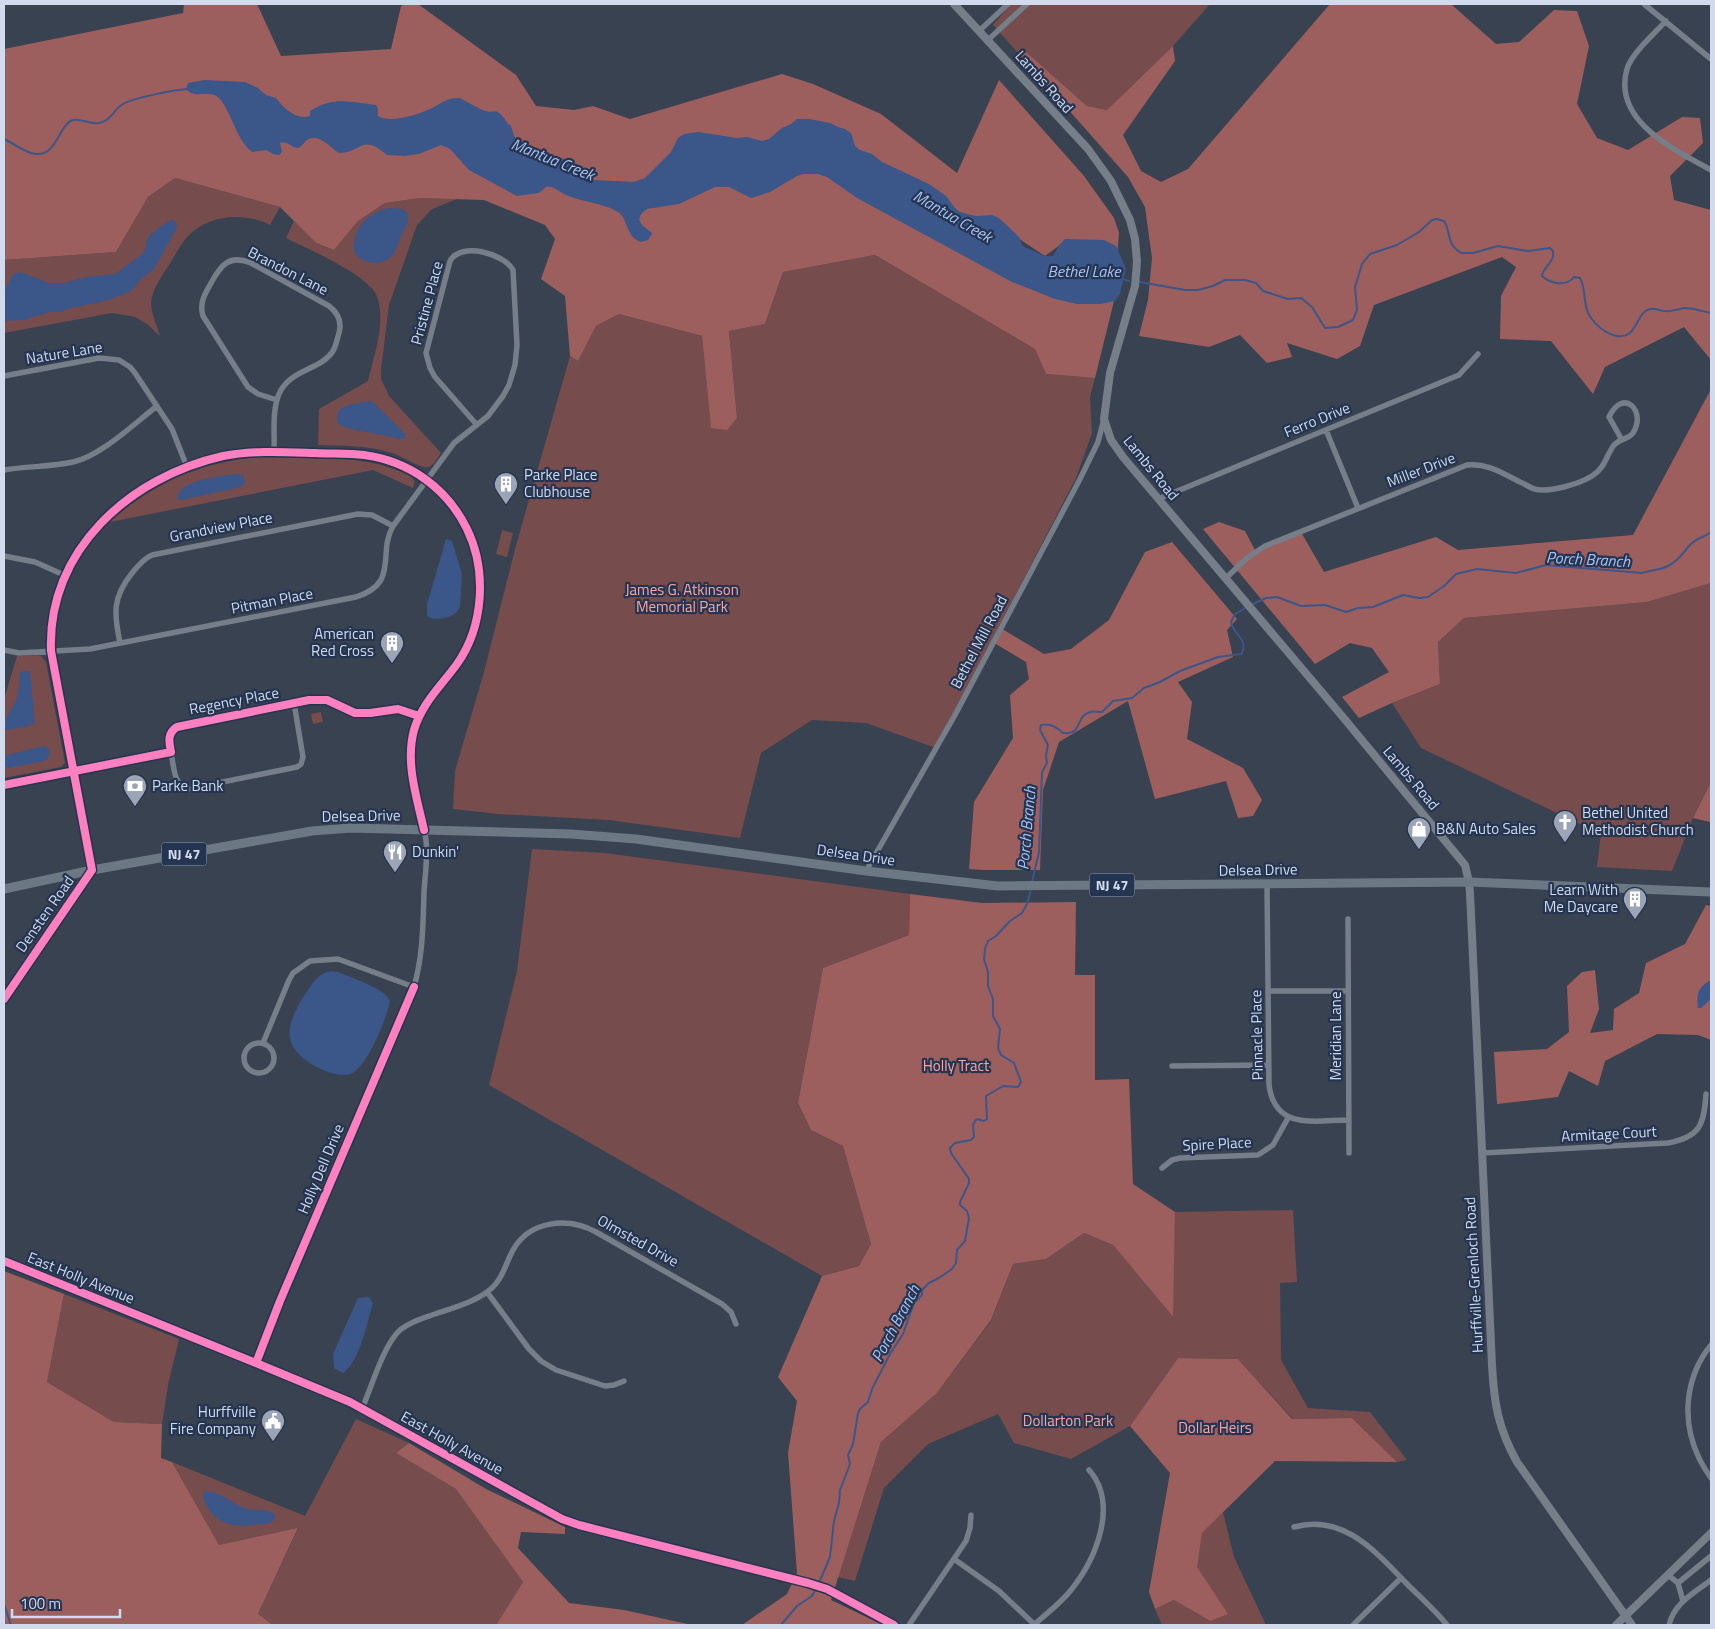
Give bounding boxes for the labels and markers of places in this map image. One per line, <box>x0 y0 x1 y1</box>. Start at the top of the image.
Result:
place label: Parke Place Clubhouse <box>524 463 597 503</box>
building icon: Parke Place Clubhouse <box>493 471 519 505</box>
place label: American Red Cross <box>311 622 374 662</box>
building icon: American Red Cross <box>379 630 405 664</box>
bank icon: Parke Bank <box>122 773 148 807</box>
place label: Parke Bank <box>152 774 223 797</box>
place label: Bethel United Methodist Church <box>1582 801 1694 841</box>
church icon: Bethel United Methodist Church <box>1552 809 1578 843</box>
shop icon: B&N Auto Sales <box>1406 816 1432 850</box>
place label: B&N Auto Sales <box>1436 817 1536 840</box>
restaurant icon: Dunkin' <box>382 839 408 873</box>
place label: Dunkin' <box>412 840 459 863</box>
place label: Learn With Me Daycare <box>1544 878 1618 918</box>
building icon: Learn With Me Daycare <box>1622 886 1648 920</box>
place label: Hurffville Fire Company <box>170 1400 256 1440</box>
public building icon: Hurffville Fire Company <box>260 1408 286 1442</box>

